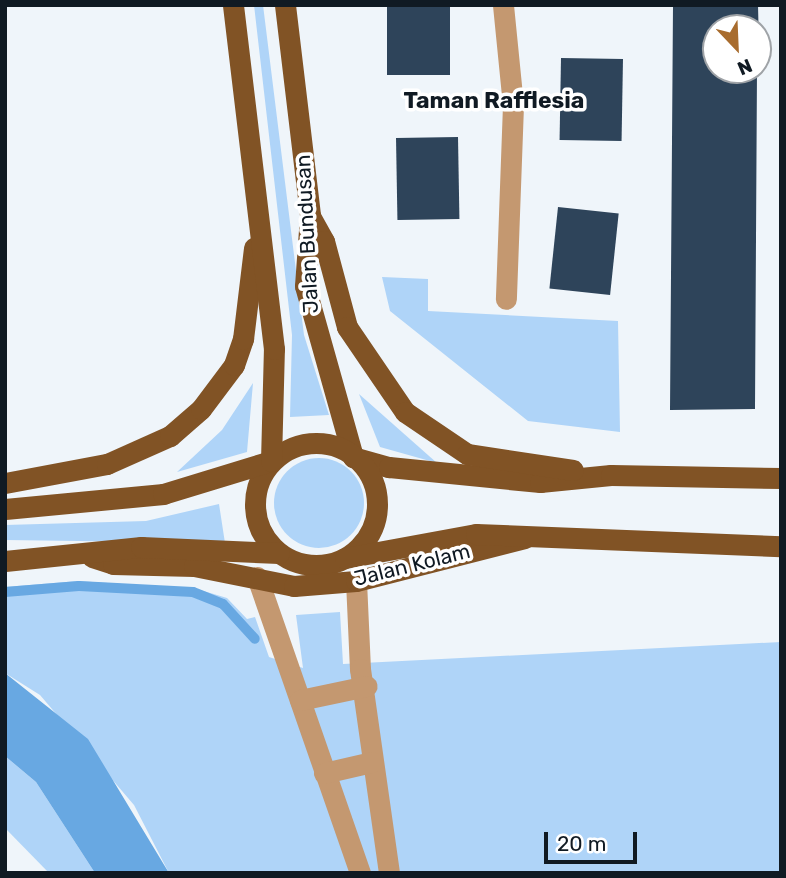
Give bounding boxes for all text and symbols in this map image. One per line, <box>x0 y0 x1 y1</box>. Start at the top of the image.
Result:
north arrow <box>702 14 772 84</box>
text: N <box>734 54 755 80</box>
district label: Taman Rafflesia <box>404 86 584 114</box>
street label: Jalan Bundusan <box>290 154 324 314</box>
street label: Jalan Kolam <box>351 538 473 592</box>
scale bar <box>548 818 641 862</box>
text: 20 m <box>557 831 606 856</box>

